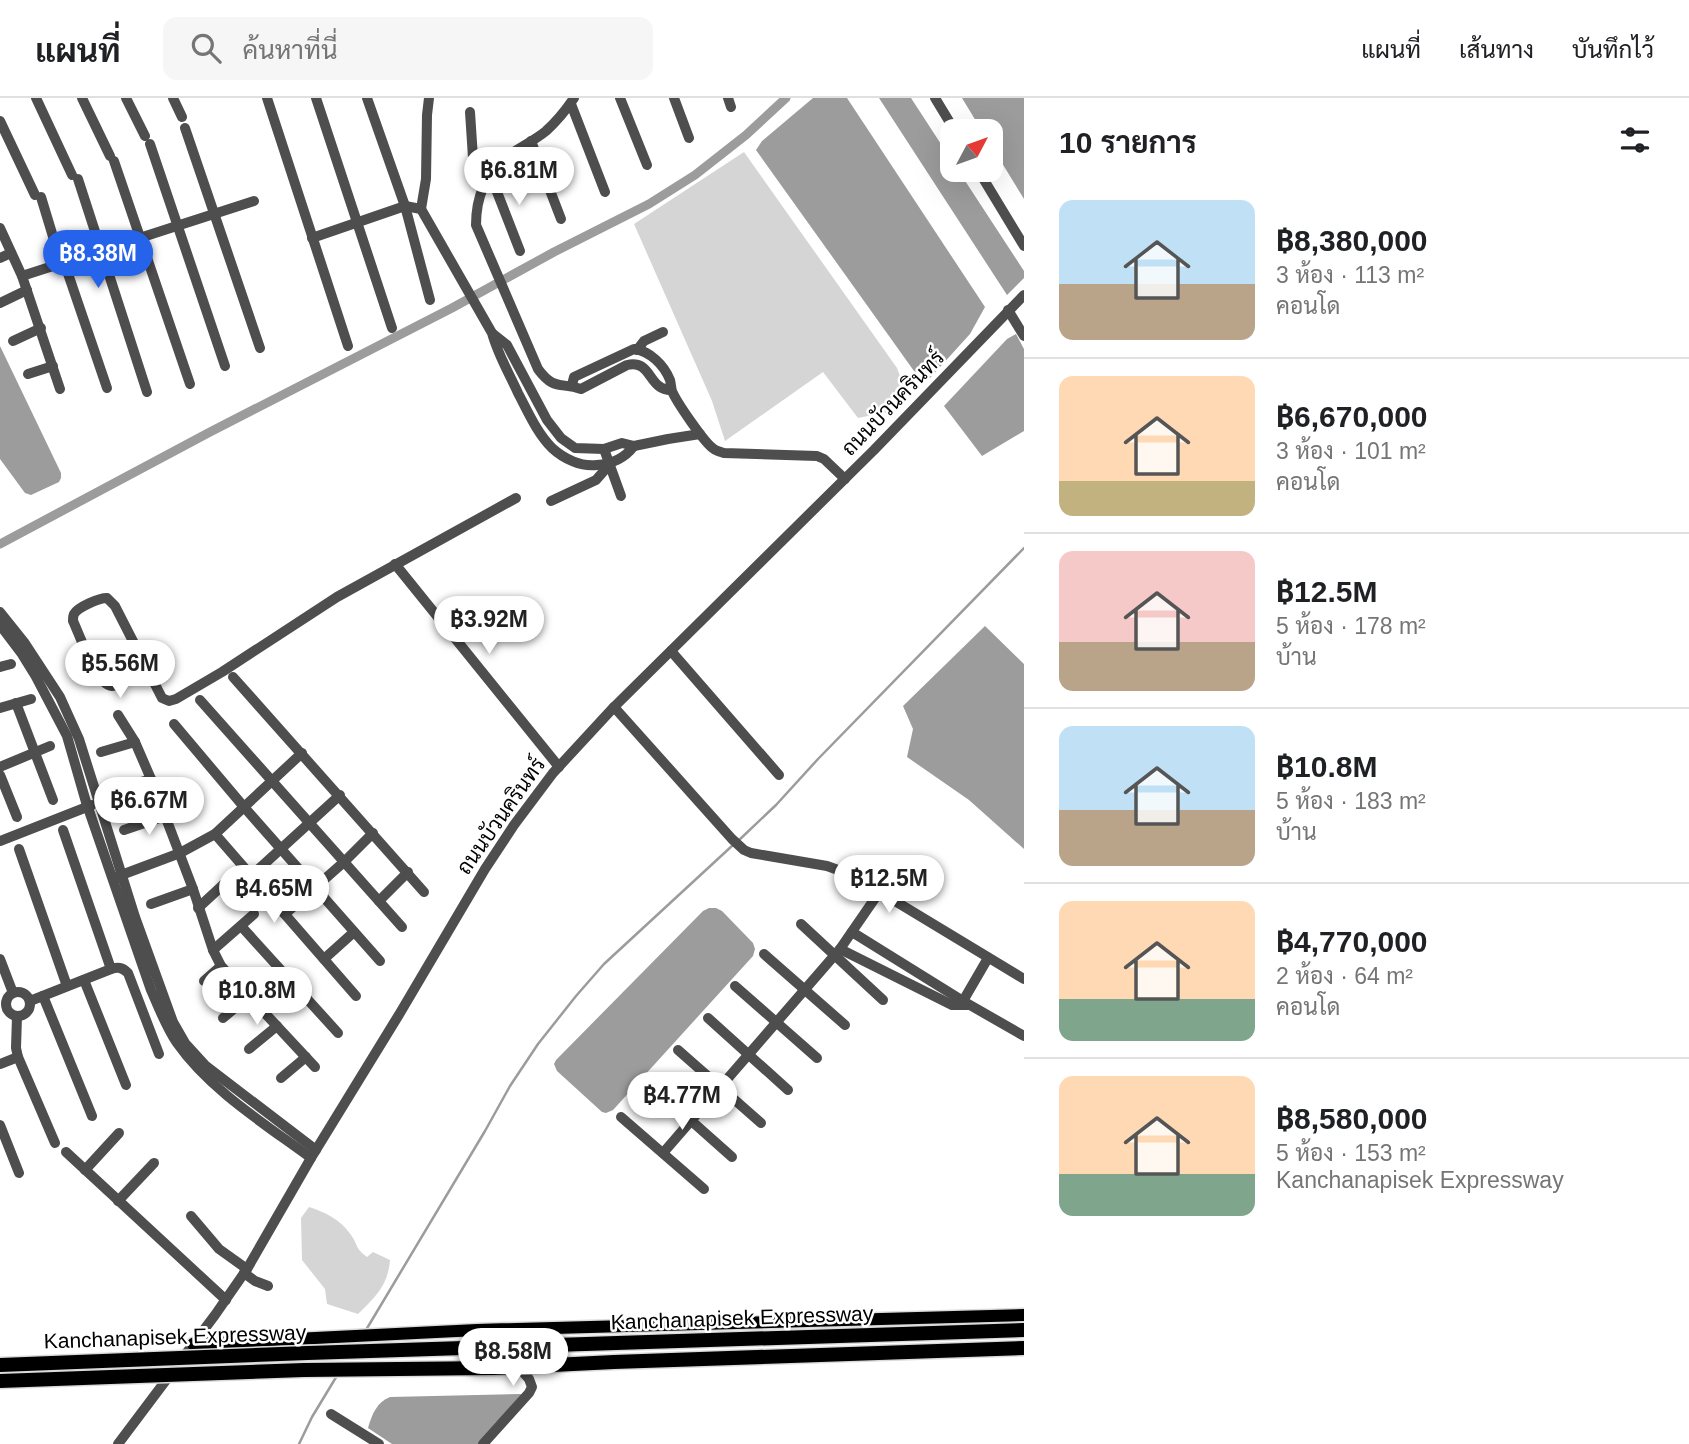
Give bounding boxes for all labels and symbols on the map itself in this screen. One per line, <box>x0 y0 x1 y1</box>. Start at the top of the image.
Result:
north arrow <box>940 119 1003 182</box>
pin: ฿6.81M <box>462 148 576 207</box>
pin: ฿8.38M <box>41 230 155 290</box>
street label: ถนนบัวนครินทร์ <box>835 344 948 460</box>
pin: ฿3.92M <box>432 596 546 656</box>
pin: ฿5.56M <box>63 640 177 700</box>
street label: ถนนบัวนครินทร์ <box>450 752 549 878</box>
pin: ฿6.67M <box>92 778 206 837</box>
pin: ฿12.5M <box>832 856 946 915</box>
pin: ฿4.65M <box>217 866 331 925</box>
pin: ฿10.8M <box>200 968 314 1027</box>
pin: ฿4.77M <box>625 1072 739 1132</box>
street label: Kanchanapisek Expressway <box>610 1301 874 1334</box>
street label: Kanchanapisek Expressway <box>43 1320 307 1353</box>
pin: ฿8.58M <box>456 1328 570 1388</box>

